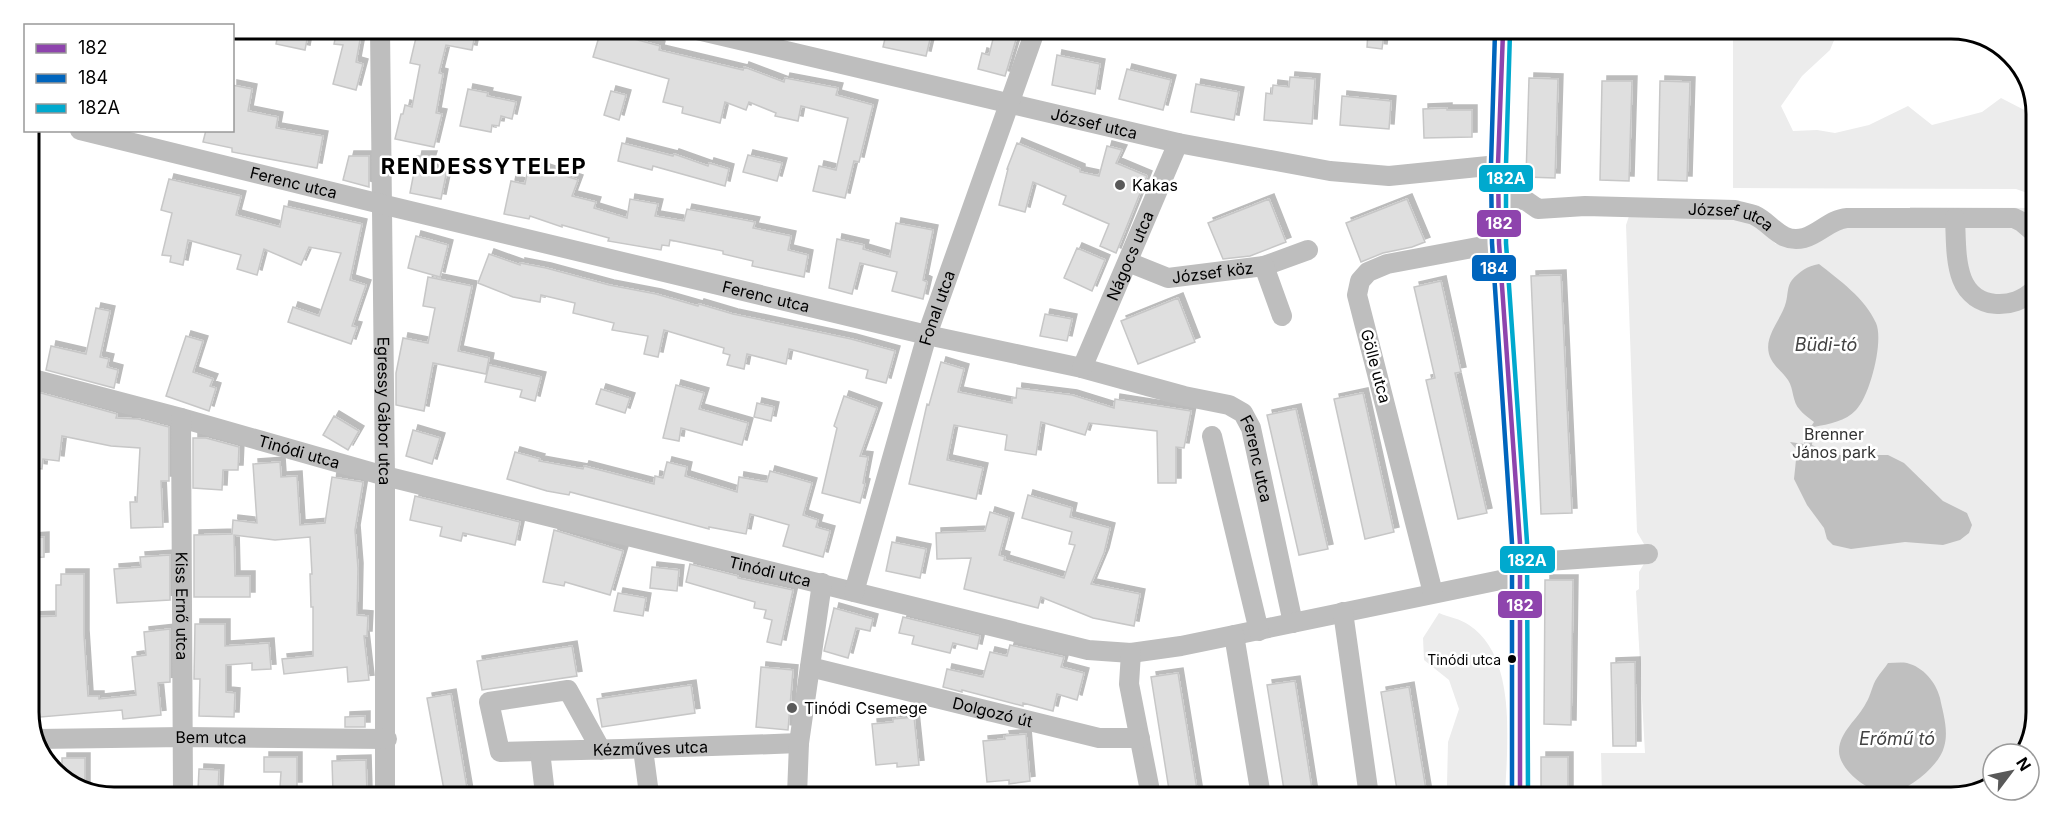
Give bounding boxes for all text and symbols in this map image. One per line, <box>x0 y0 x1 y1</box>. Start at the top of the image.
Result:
legend <box>24 24 234 132</box>
text: 182 <box>78 37 107 58</box>
text: 184 <box>78 67 108 88</box>
text: 182A <box>78 97 120 118</box>
street label: József utca <box>1049 103 1139 143</box>
district label: RENDESSYTELEP <box>381 153 587 179</box>
street label: Ferenc utca <box>248 162 339 203</box>
line badge: 182A <box>1478 164 1534 193</box>
text: 182A <box>1486 168 1526 188</box>
place label: Kakas <box>1132 175 1178 195</box>
marker: Kakas <box>1113 178 1127 192</box>
street label: József utca <box>1688 199 1778 235</box>
street label: Nágocs utca <box>1102 208 1158 304</box>
line badge: 182 <box>1476 209 1522 238</box>
text: 182 <box>1485 213 1513 233</box>
line badge: 184 <box>1471 254 1517 282</box>
street label: József köz <box>1171 257 1255 287</box>
text: 184 <box>1480 258 1508 278</box>
street label: Fonal utca <box>915 268 959 348</box>
street label: Ferenc utca <box>720 276 812 317</box>
street label: Gölle utca <box>1357 327 1395 405</box>
water label: Büdi-tó <box>1795 334 1857 355</box>
street label: Egressy Gábor utca <box>373 337 395 485</box>
street label: Ferenc utca <box>1236 412 1277 504</box>
park label: Brenner János park <box>1792 424 1876 462</box>
street label: Tinódi utca <box>256 430 342 473</box>
line badge: 182A <box>1499 545 1556 574</box>
text: 182A <box>1507 550 1547 570</box>
street label: Tinódi utca <box>727 551 813 591</box>
street label: Kiss Ernő utca <box>172 552 192 660</box>
line badge: 182 <box>1497 590 1543 619</box>
text: 182 <box>1506 595 1534 615</box>
place label: Tinódi utca <box>1427 651 1501 668</box>
marker: Tinódi utca <box>1506 653 1518 665</box>
street label: Dolgozó út <box>951 692 1035 731</box>
place label: Tinódi Csemege <box>804 698 927 718</box>
marker: Tinódi Csemege <box>785 701 799 715</box>
street label: Bem utca <box>175 727 247 748</box>
water label: Erőmű tó <box>1859 728 1935 749</box>
street label: Kézműves utca <box>593 736 708 760</box>
north arrow <box>1981 742 2041 802</box>
text: N <box>2012 754 2035 775</box>

